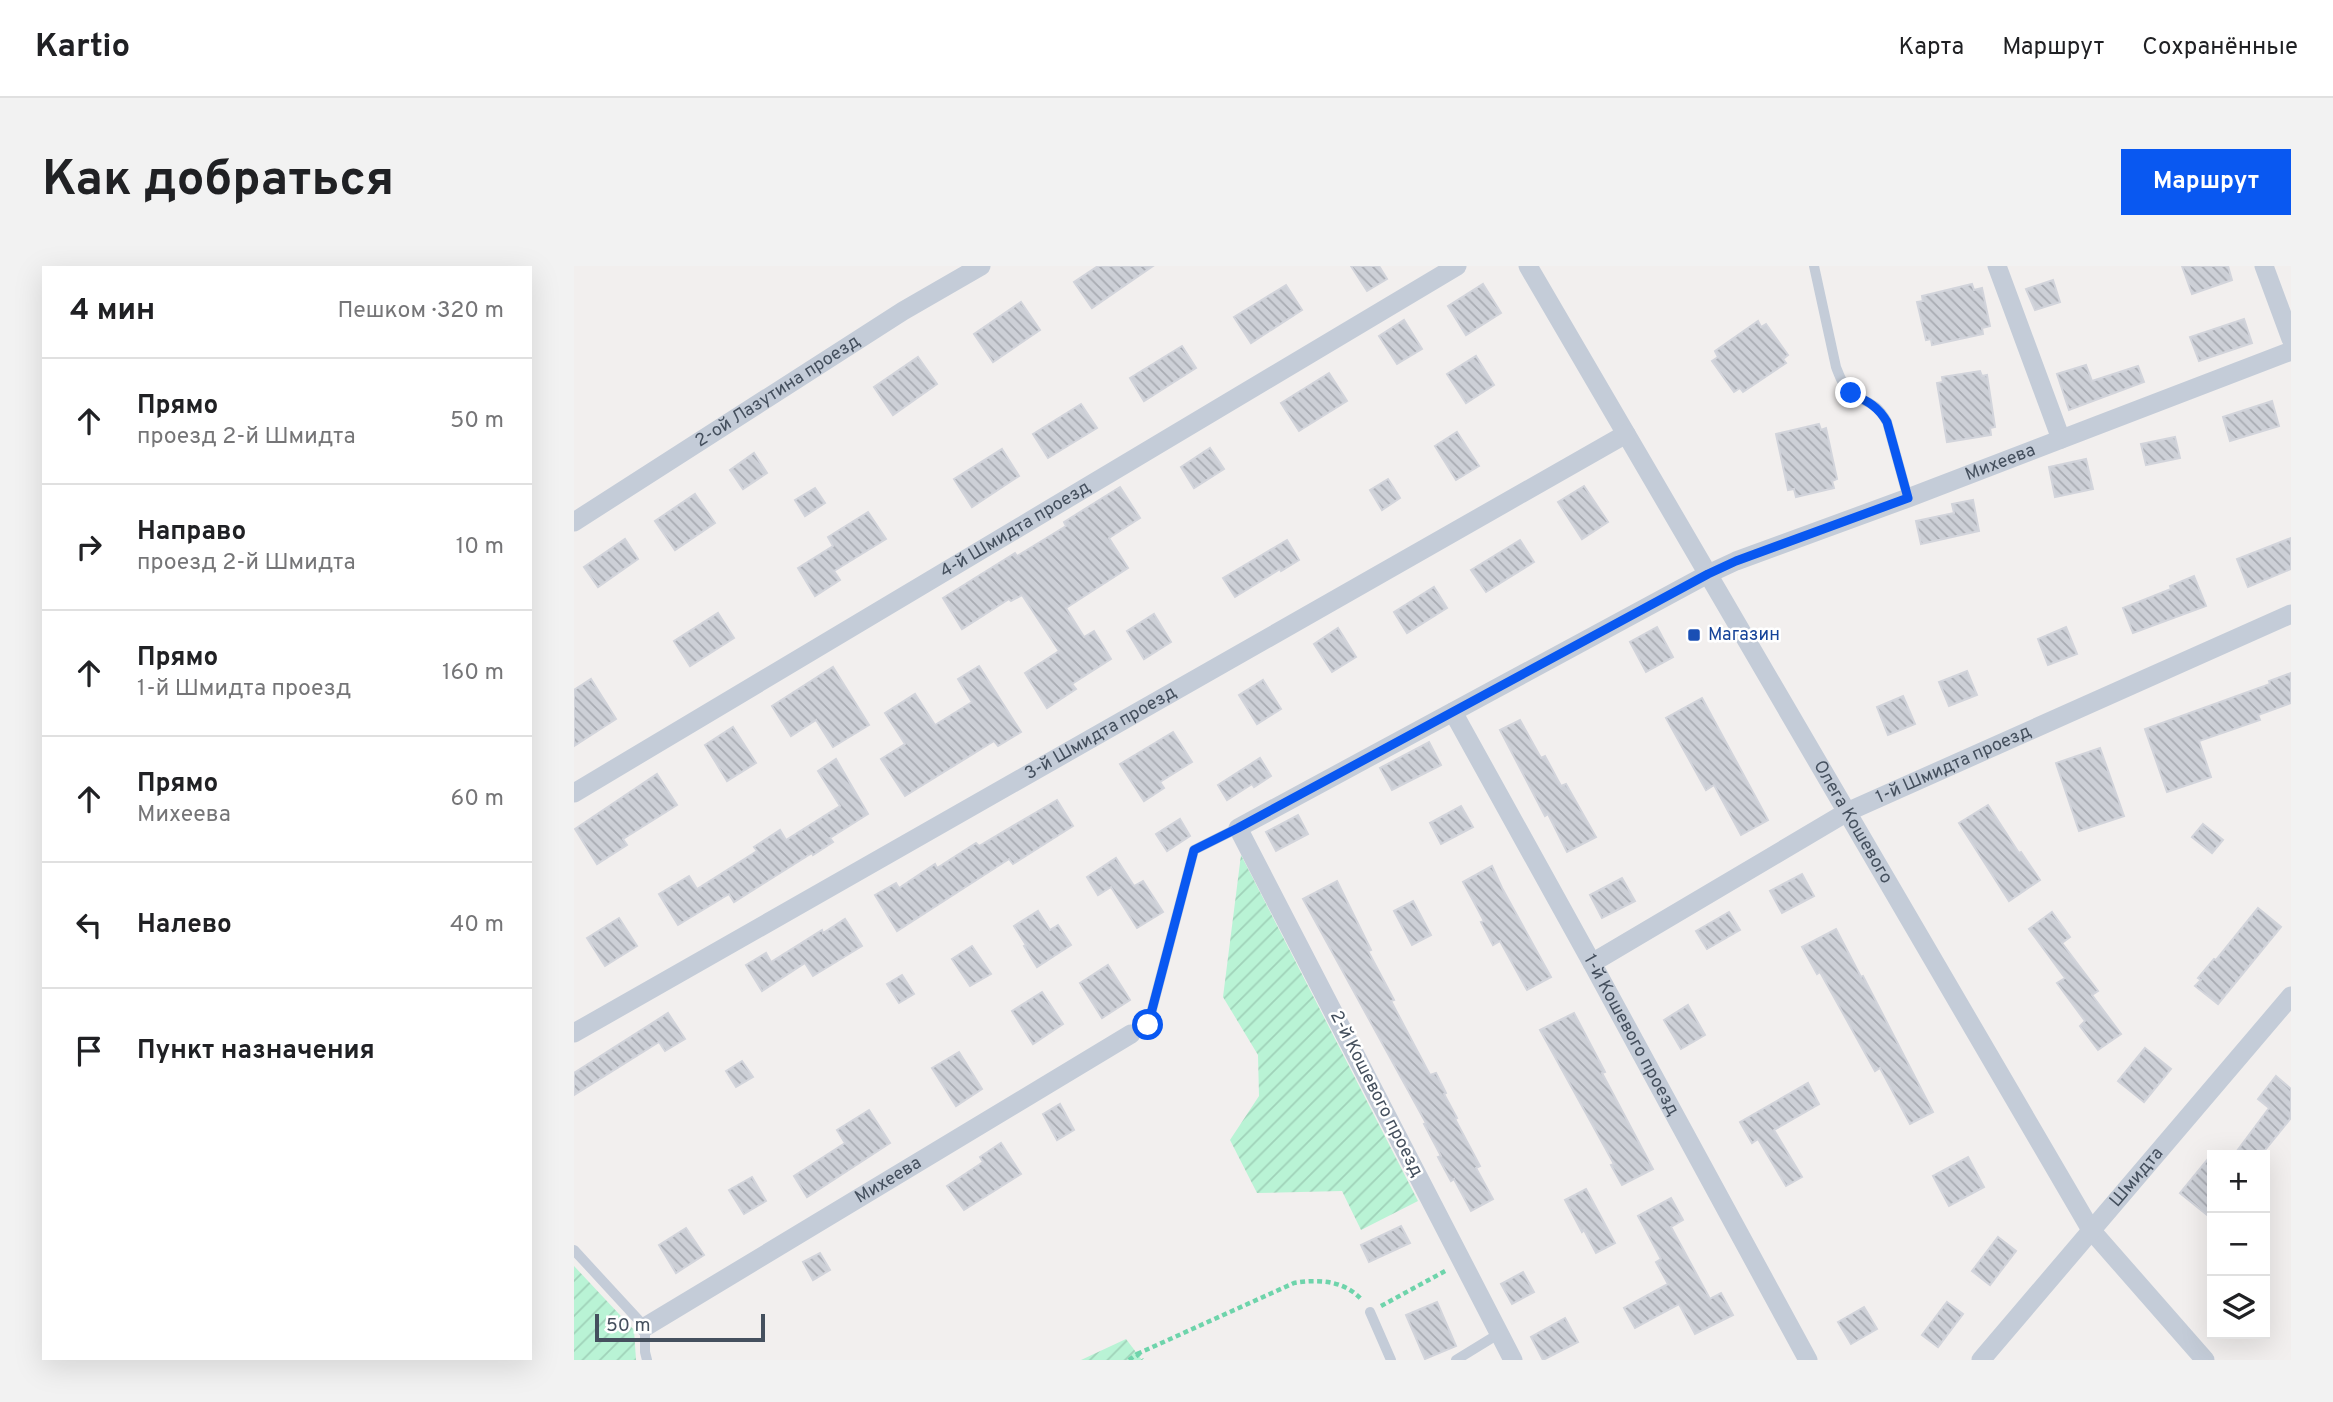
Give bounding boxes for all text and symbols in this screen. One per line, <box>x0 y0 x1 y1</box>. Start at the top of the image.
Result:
text: Kartio <box>35 27 130 69</box>
text: Карта <box>1898 33 1964 63</box>
text: Маршрут <box>2002 33 2104 63</box>
text: Сохранённые <box>2142 33 2298 63</box>
button: Маршрут <box>2121 149 2291 215</box>
text: Как добраться <box>42 151 394 213</box>
text: 4 мин <box>70 293 155 330</box>
text: Пешком · 320 m <box>337 297 504 326</box>
street label: 2-ой Лазутина проезд <box>691 330 865 453</box>
route end <box>1835 377 1866 408</box>
text: Прямо <box>137 390 218 423</box>
icon: ahead <box>70 402 108 440</box>
text: 50 m <box>450 407 504 436</box>
text: проезд 2-й Шмидта <box>137 423 356 452</box>
street label: Михеева <box>1962 439 2039 486</box>
street label: 4-й Шмидта проезд <box>936 476 1095 583</box>
text: Направо <box>137 516 246 549</box>
icon: right <box>70 528 108 566</box>
text: 10 m <box>456 533 504 562</box>
text: проезд 2-й Шмидта <box>137 549 356 578</box>
place label: Магазин <box>1708 624 1780 647</box>
marker: Магазин <box>1686 627 1702 643</box>
text: Прямо <box>137 642 218 675</box>
icon: ahead <box>70 654 108 692</box>
text: 160 m <box>442 659 504 688</box>
text: 1-й Шмидта проезд <box>137 675 351 704</box>
street label: 3-й Шмидта проезд <box>1021 681 1181 785</box>
street label: 1-й Шмидта проезд <box>1872 720 2035 809</box>
street label: Олега Кошевого <box>1808 756 1898 888</box>
text: Прямо <box>137 768 218 801</box>
icon: ahead <box>70 780 108 818</box>
text: 60 m <box>451 785 504 814</box>
text: Михеева <box>137 801 231 830</box>
icon: left <box>70 906 108 944</box>
text: Налево <box>137 909 232 942</box>
text: 40 m <box>450 911 504 940</box>
street label: 1-й Кошевого проезд <box>1578 950 1684 1120</box>
street label: 2-й Кошевого проезд <box>1324 1007 1428 1181</box>
route start <box>1132 1009 1163 1040</box>
icon: arrive <box>70 1032 108 1070</box>
text: Пункт назначения <box>137 1035 375 1068</box>
street label: Шмидта <box>2105 1143 2169 1212</box>
map controls <box>2207 1150 2270 1339</box>
button: + <box>2207 1150 2270 1213</box>
street label: Михеева <box>851 1152 926 1209</box>
button: − <box>2207 1213 2270 1276</box>
button: layers <box>2207 1276 2270 1339</box>
scale bar <box>595 1311 765 1343</box>
text: 50 m <box>606 1314 651 1338</box>

